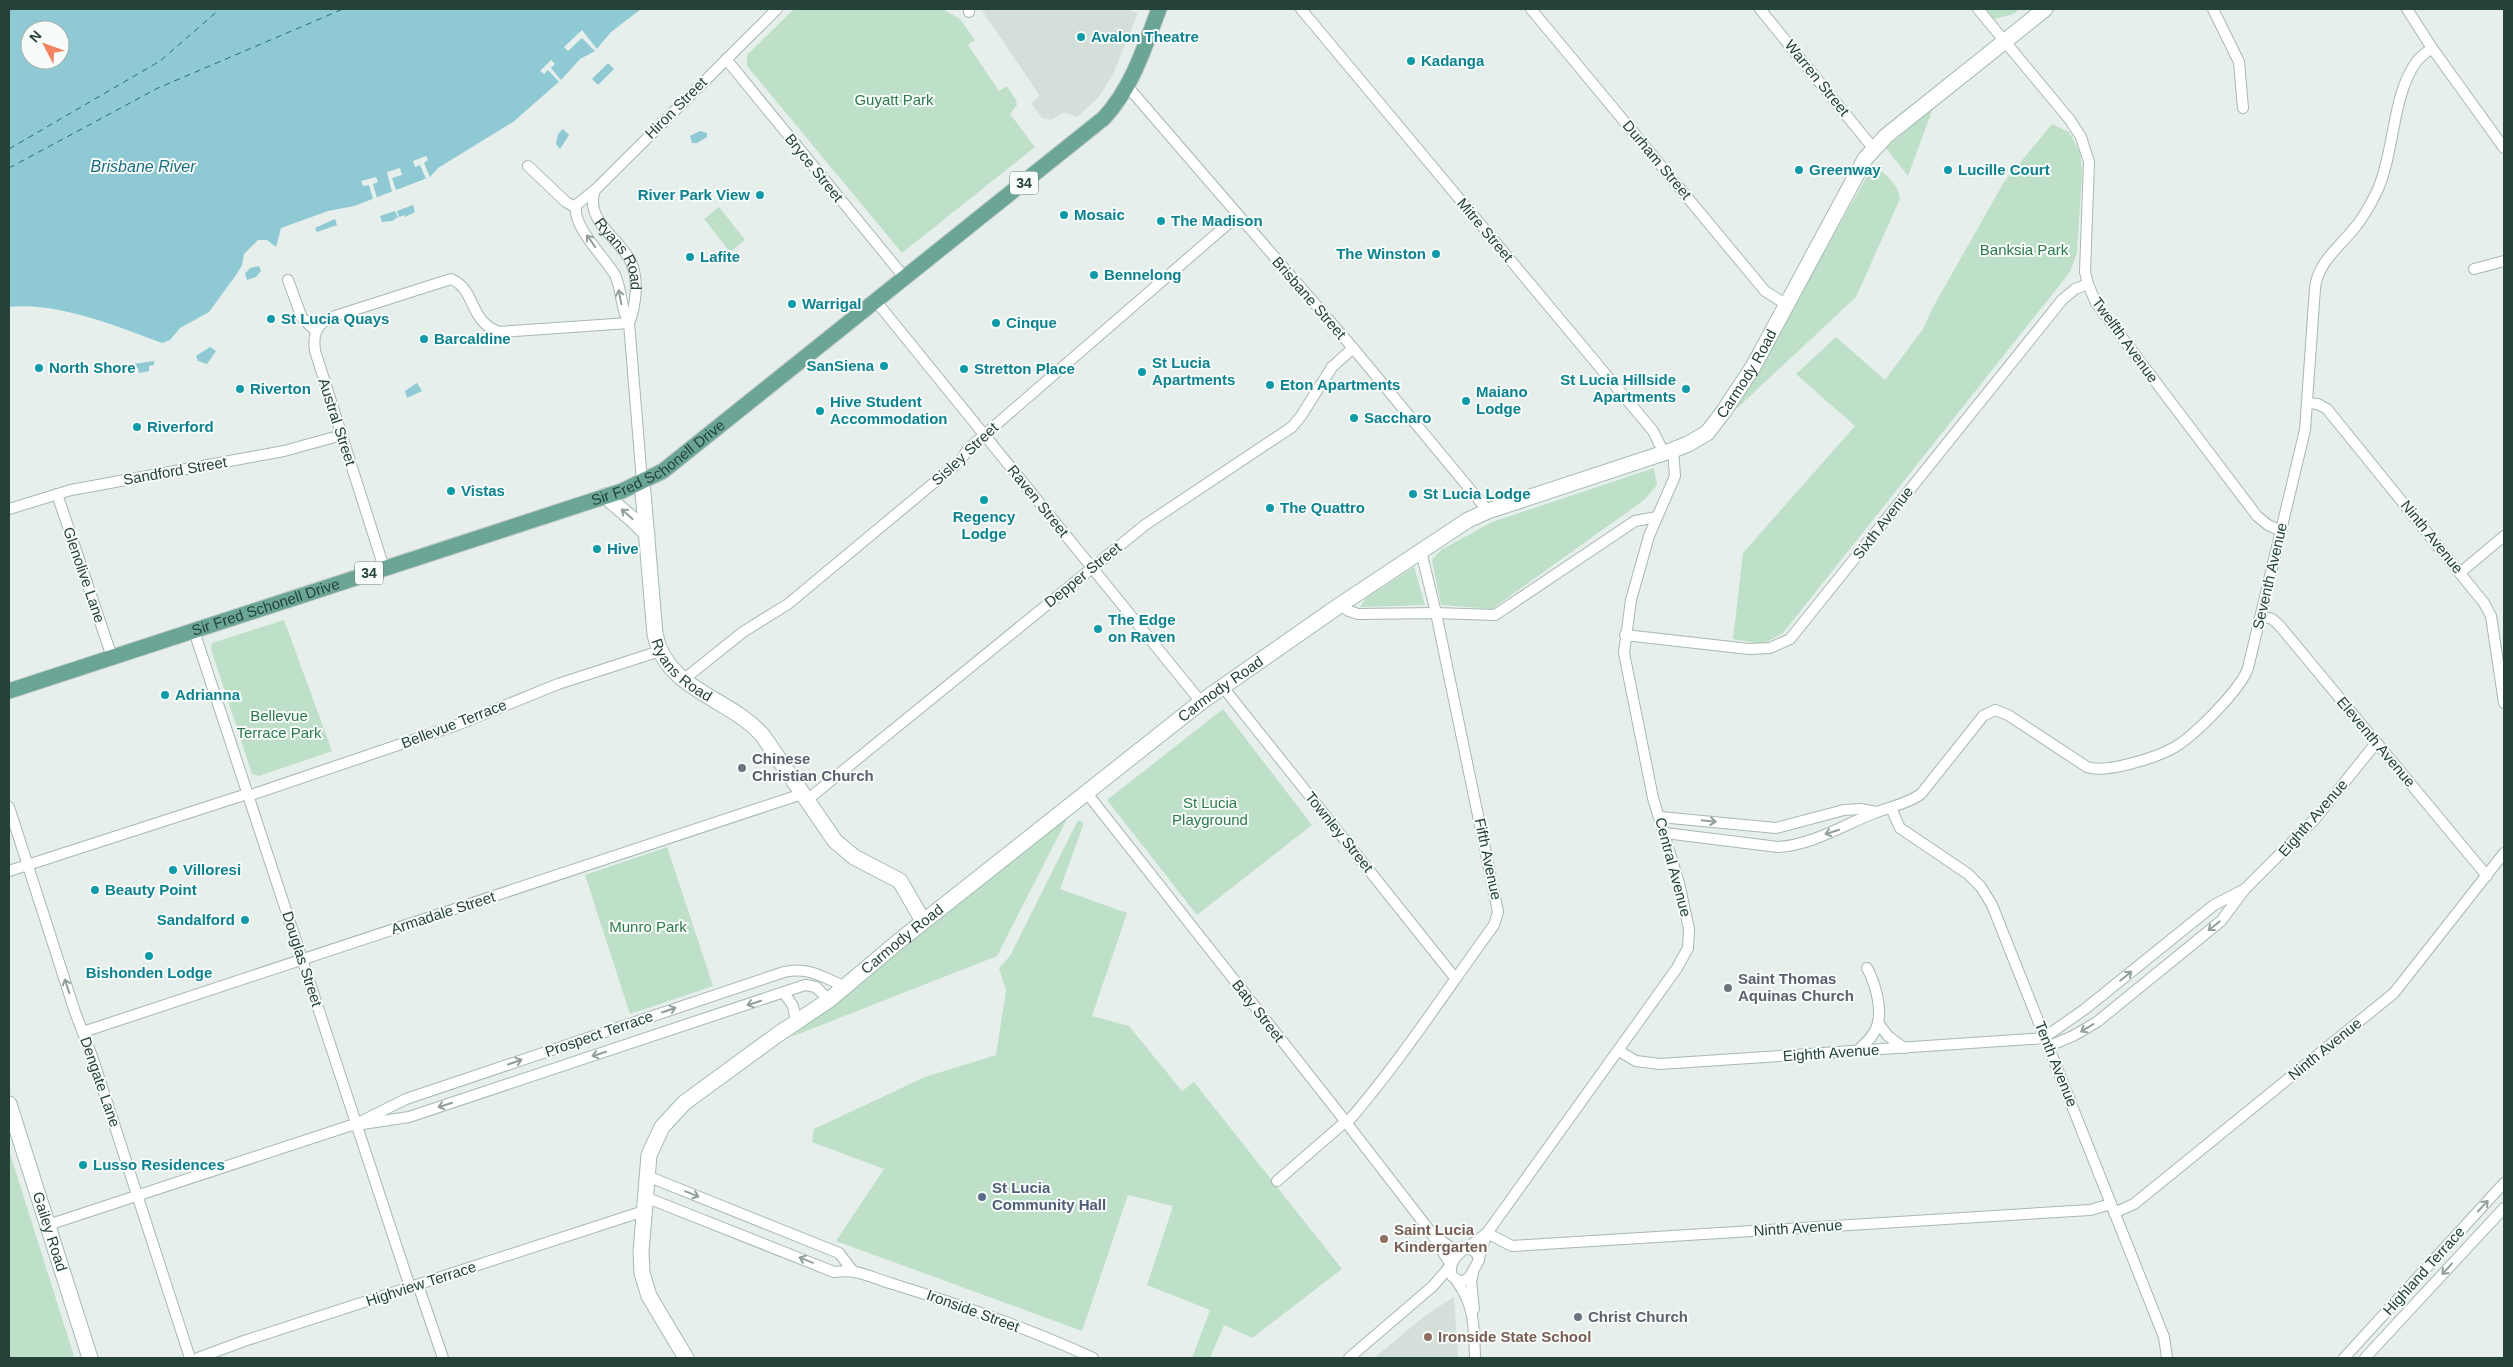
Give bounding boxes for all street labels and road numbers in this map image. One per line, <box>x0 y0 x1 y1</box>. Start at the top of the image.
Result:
street label: Warren Street <box>1782 36 1854 120</box>
street label: Hiron Street <box>641 73 711 142</box>
street label: Durham Street <box>1620 117 1696 203</box>
street label: Bryce Street <box>782 130 847 206</box>
road number: 34 <box>1010 172 1038 194</box>
street label: Mitre Street <box>1454 195 1517 265</box>
street label: Ryans Road <box>591 214 645 290</box>
street label: Brisbane Street <box>1269 253 1350 343</box>
street label: Twelfth Avenue <box>2089 294 2162 386</box>
street label: Carmody Road <box>1713 326 1780 421</box>
street label: Austral Street <box>315 376 360 468</box>
street label: Sir Fred Schonell Drive <box>589 416 728 509</box>
street label: Sisley Street <box>928 418 1002 489</box>
street label: Sandford Street <box>122 453 229 488</box>
street label: Raven Street <box>1004 461 1073 541</box>
street label: Sixth Avenue <box>1849 483 1916 562</box>
street label: Ninth Avenue <box>2398 497 2467 577</box>
street label: Seventh Avenue <box>2249 521 2290 631</box>
street label: Glenolive Lane <box>60 525 109 625</box>
street label: Depper Street <box>1041 538 1125 611</box>
road number: 34 <box>355 562 383 584</box>
street label: Sir Fred Schonell Drive <box>190 575 342 639</box>
street label: Ryans Road <box>648 636 715 705</box>
street label: Carmody Road <box>1174 652 1266 725</box>
street label: Eleventh Avenue <box>2334 693 2419 790</box>
street label: Bellevue Terrace <box>399 696 509 751</box>
street label: Eighth Avenue <box>2275 776 2351 860</box>
street label: Townley Street <box>1302 788 1377 876</box>
street label: Central Avenue <box>1652 815 1695 918</box>
street label: Fifth Avenue <box>1472 816 1505 901</box>
street label: Armadale Street <box>389 887 498 937</box>
street label: Carmody Road <box>857 900 946 977</box>
street label: Douglas Street <box>279 909 326 1009</box>
street label: Baty Street <box>1229 976 1288 1046</box>
street label: Prospect Terrace <box>543 1007 655 1060</box>
street label: Ninth Avenue <box>2285 1014 2365 1083</box>
street label: Tenth Avenue <box>2032 1019 2081 1109</box>
street label: Dengate Lane <box>77 1035 124 1129</box>
street label: Eighth Avenue <box>1782 1041 1880 1064</box>
street label: Gailey Road <box>30 1190 71 1273</box>
street label: Ninth Avenue <box>1753 1216 1843 1239</box>
street label: Highland Terrace <box>2379 1223 2468 1318</box>
street label: Highview Terrace <box>364 1258 478 1309</box>
street label: Ironside Street <box>924 1286 1023 1335</box>

